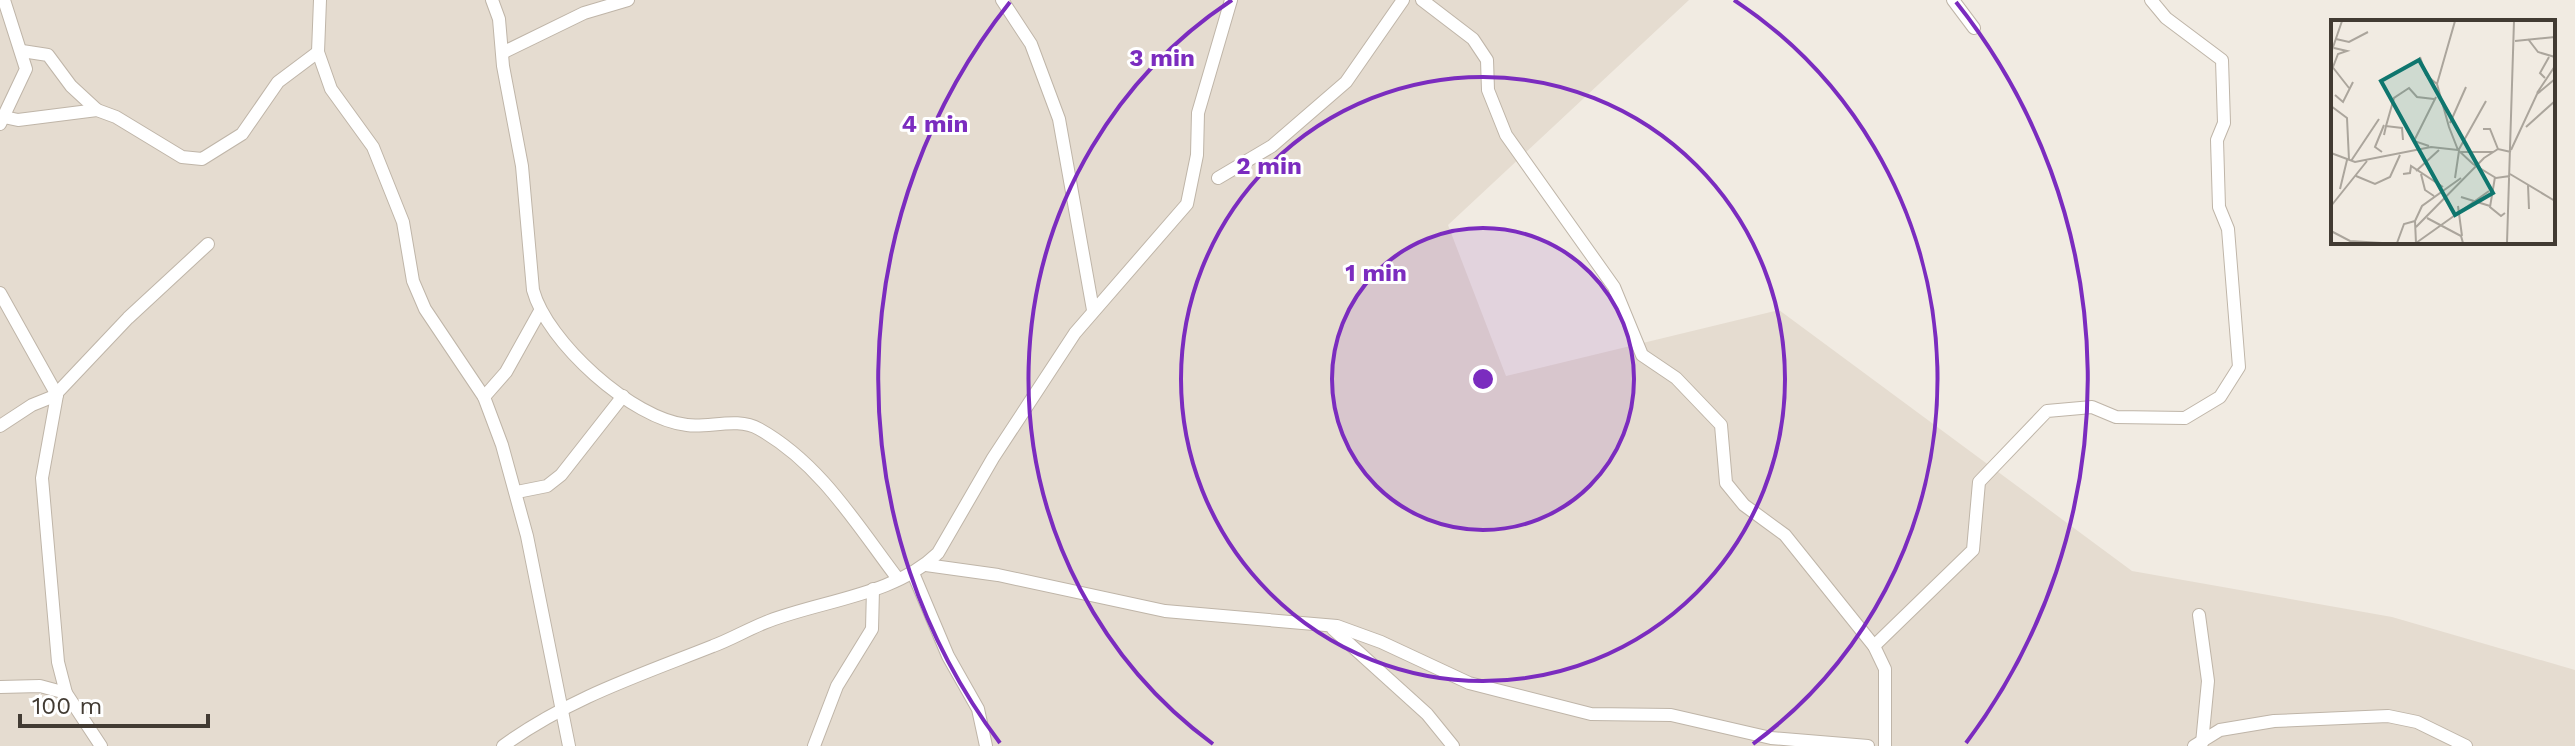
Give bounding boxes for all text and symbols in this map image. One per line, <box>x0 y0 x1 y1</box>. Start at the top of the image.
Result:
inset map <box>2331 20 2555 244</box>
text: 3 min <box>1129 44 1195 72</box>
text: 4 min <box>902 110 968 138</box>
text: 2 min <box>1236 152 1302 180</box>
text: 1 min <box>1345 259 1407 287</box>
centre of rings <box>1469 365 1497 393</box>
scale bar <box>20 678 208 728</box>
text: 100 m <box>32 692 102 720</box>

